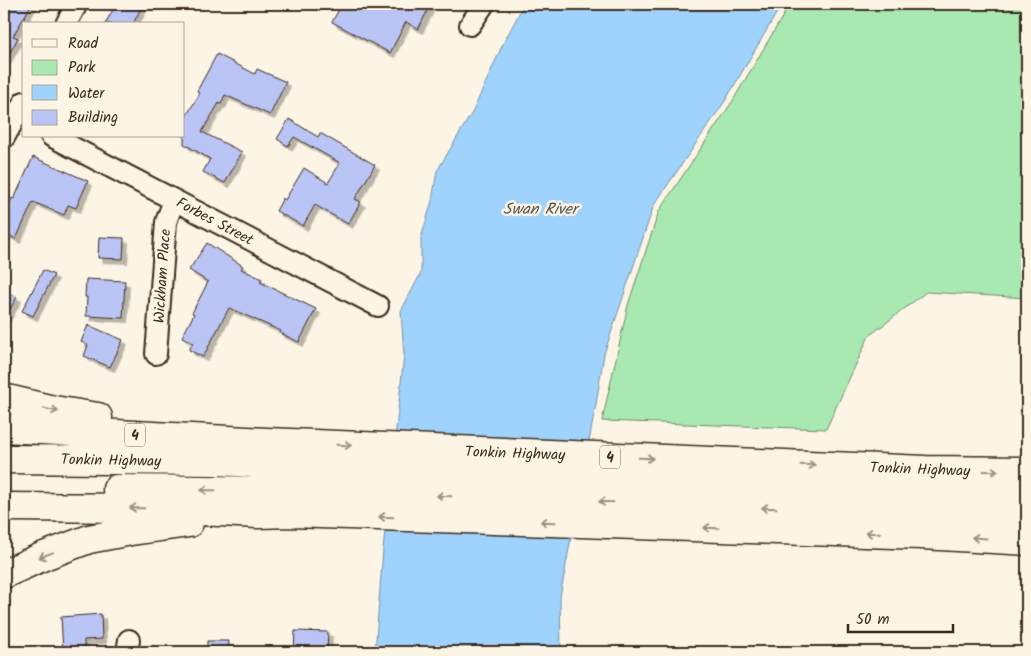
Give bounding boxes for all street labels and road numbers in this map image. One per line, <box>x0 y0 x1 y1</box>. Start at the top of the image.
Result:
street label: Forbes Street <box>172 191 258 252</box>
street label: Wickham Place <box>148 228 178 324</box>
road number: 4 <box>125 424 145 446</box>
street label: Tonkin Highway <box>464 440 567 468</box>
road number: 4 <box>600 446 620 468</box>
street label: Tonkin Highway <box>61 448 162 474</box>
street label: Tonkin Highway <box>869 456 972 484</box>

